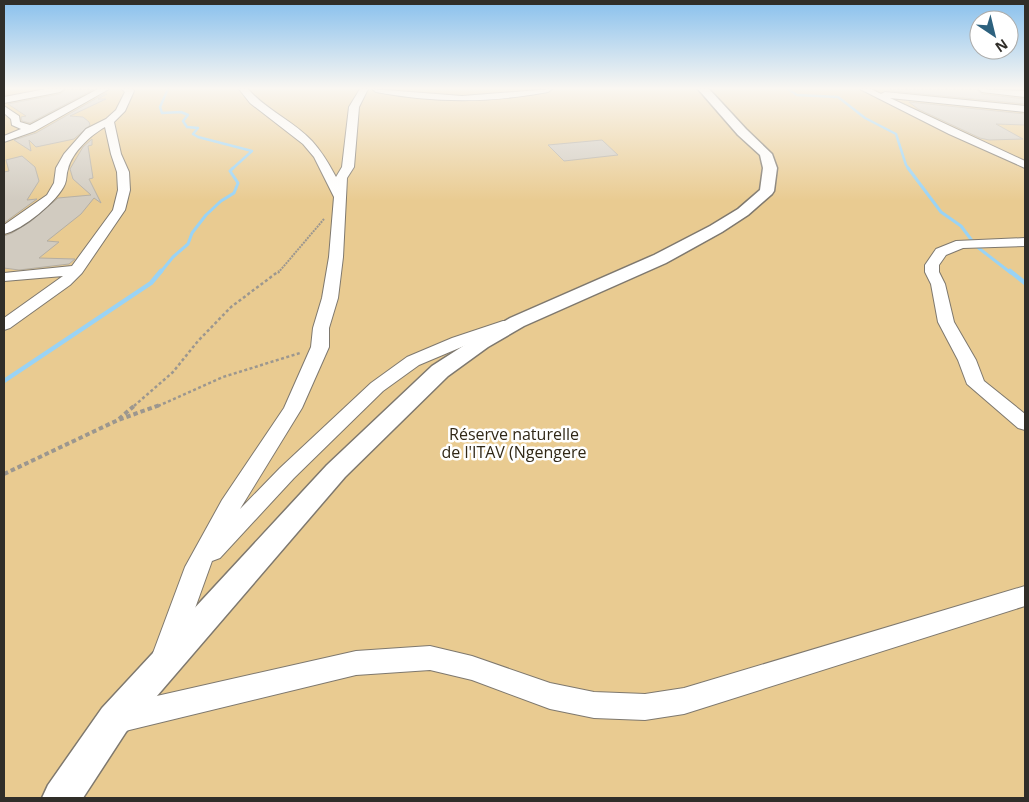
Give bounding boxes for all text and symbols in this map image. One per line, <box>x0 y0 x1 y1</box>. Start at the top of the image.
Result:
north arrow <box>969 10 1019 60</box>
text: N <box>992 35 1012 57</box>
park label: Réserve naturelle de l'ITAV (Ngengere <box>441 423 587 463</box>

